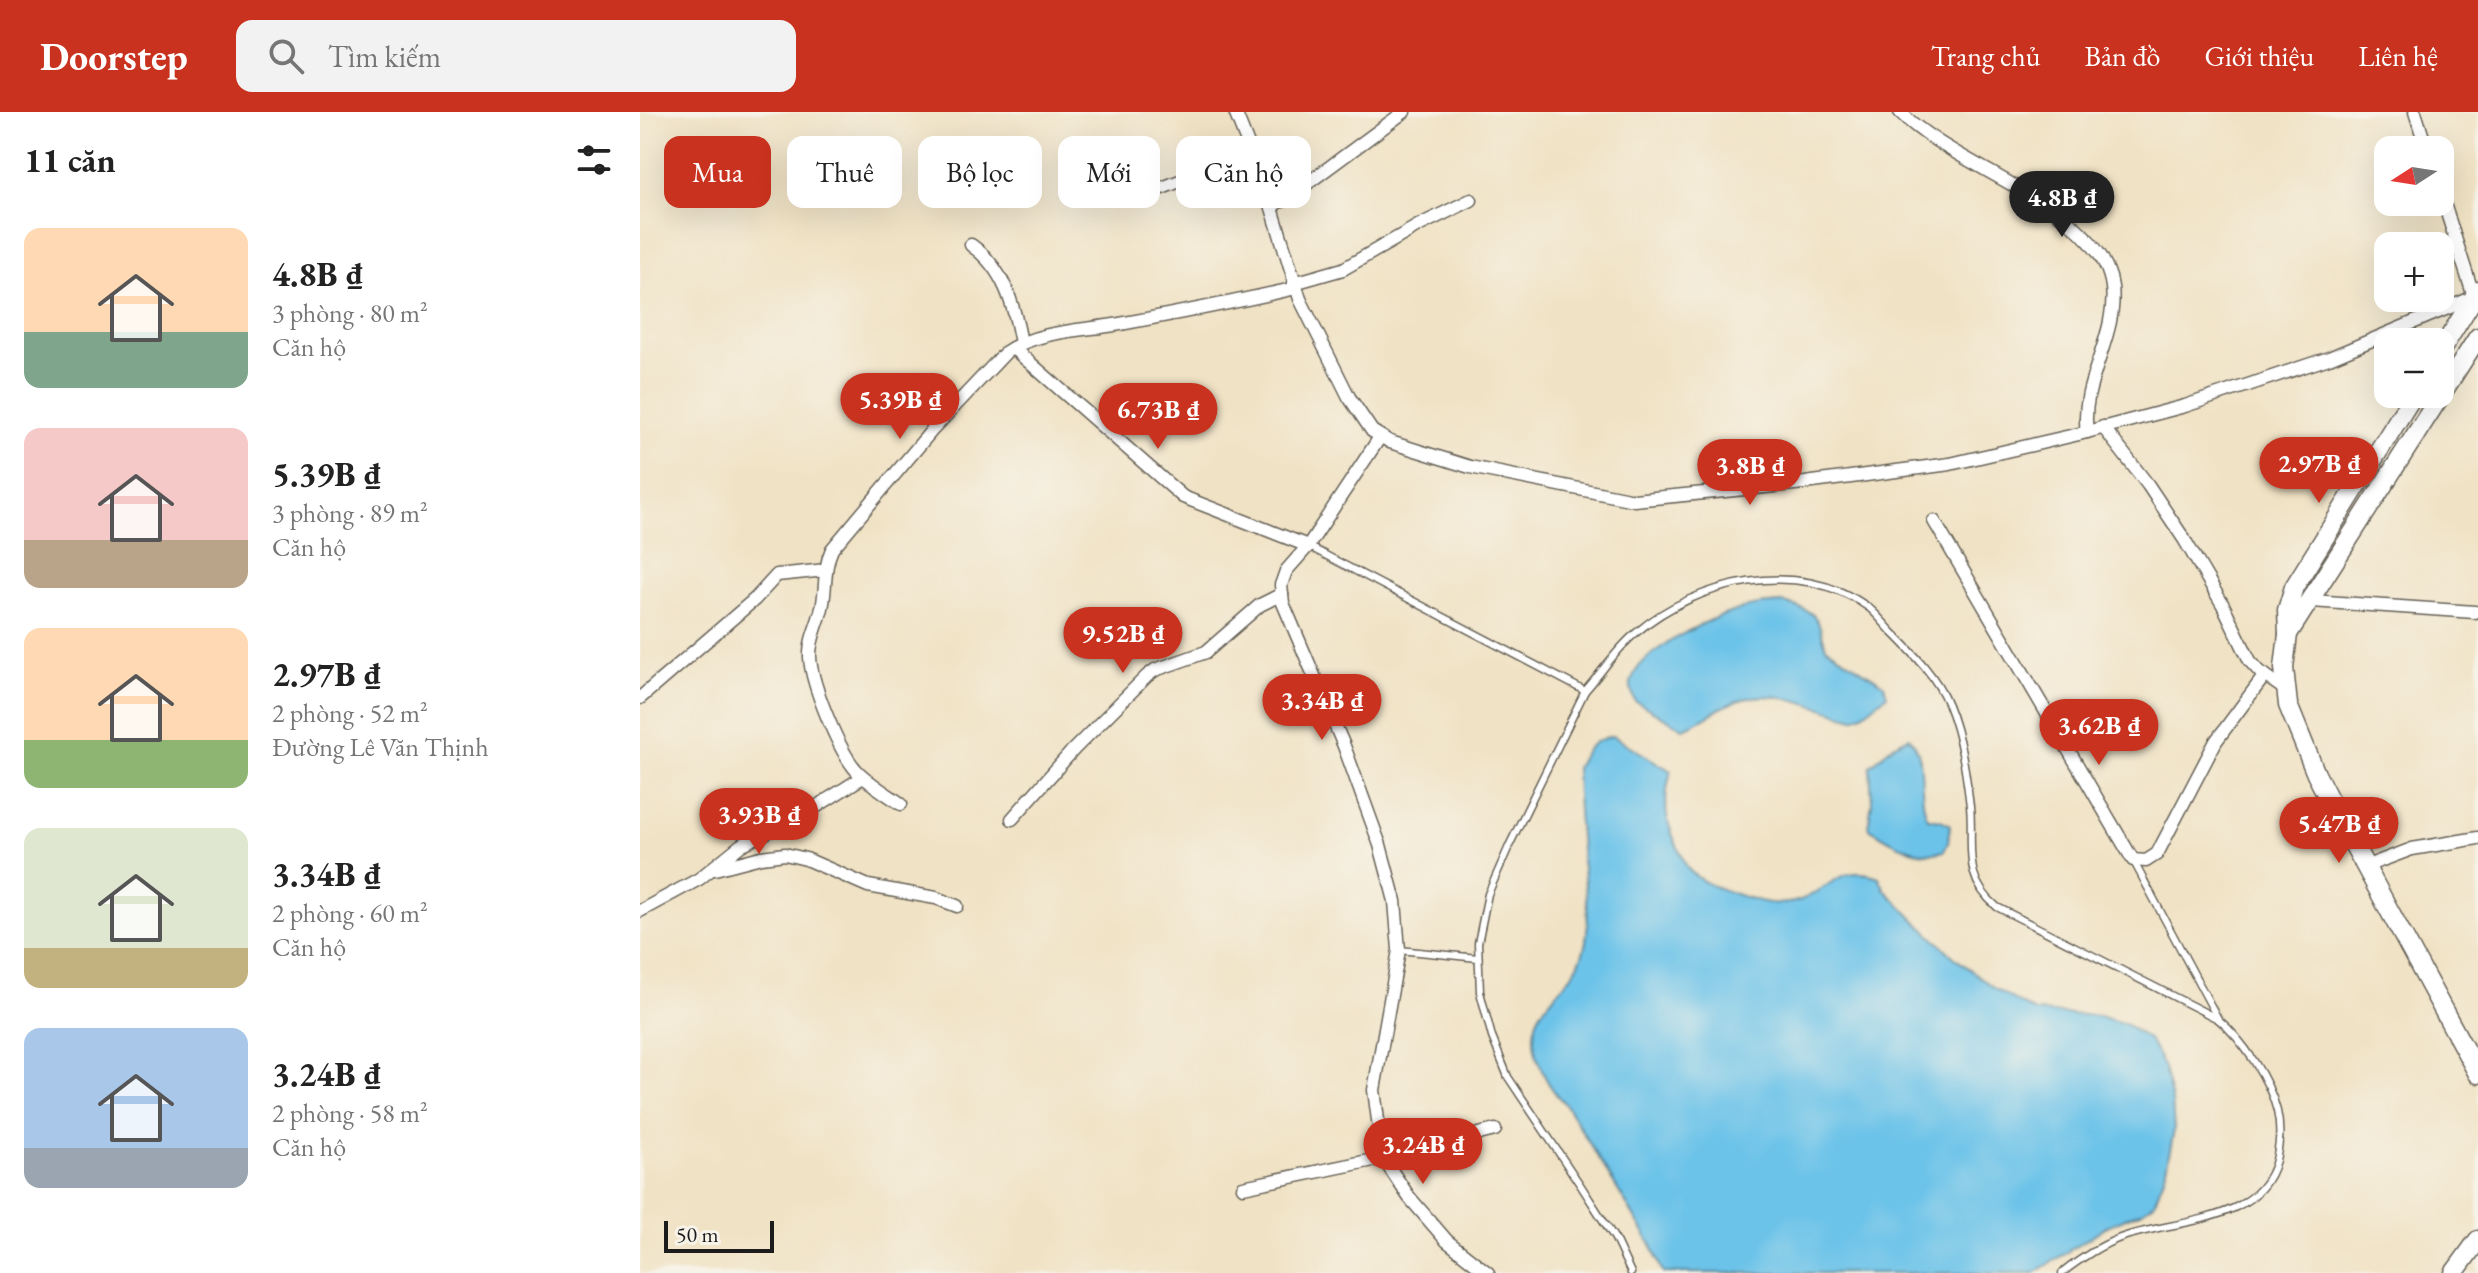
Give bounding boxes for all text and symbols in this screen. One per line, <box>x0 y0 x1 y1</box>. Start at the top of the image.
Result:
search box <box>236 20 796 92</box>
text: Doorstep <box>40 32 188 81</box>
icon: search <box>264 34 308 78</box>
text: Tìm kiếm <box>328 37 441 76</box>
text: Trang chủ <box>1931 38 2040 74</box>
text: Bản đồ <box>2084 38 2160 74</box>
text: Giới thiệu <box>2204 38 2314 74</box>
text: Liên hệ <box>2358 38 2438 74</box>
chip: Mua <box>664 136 771 208</box>
chip: Thuê <box>787 136 902 208</box>
chip: Bộ lọc <box>918 136 1042 208</box>
chip: Mới <box>1058 136 1160 208</box>
chip: Căn hộ <box>1176 136 1311 208</box>
north arrow <box>2374 136 2454 216</box>
map controls <box>2374 136 2454 408</box>
text: 11 căn <box>24 138 116 182</box>
icon: filters <box>572 138 616 182</box>
pin: 4.8B ₫ <box>1997 171 2127 239</box>
text: 4.8B ₫ <box>2027 180 2097 214</box>
button: + <box>2374 232 2454 312</box>
text: 4.8B ₫ <box>272 252 363 296</box>
icon: home <box>88 260 184 356</box>
text: 3 phòng · 80 m² <box>272 296 428 330</box>
button: − <box>2374 328 2454 408</box>
text: Căn hộ <box>272 330 346 364</box>
pin: 5.39B ₫ <box>826 373 974 441</box>
text: 5.39B ₫ <box>858 382 942 416</box>
pin: 6.73B ₫ <box>1084 383 1232 451</box>
text: 6.73B ₫ <box>1116 392 1200 426</box>
pin: 2.97B ₫ <box>2245 437 2393 505</box>
pin: 3.8B ₫ <box>1685 439 1815 507</box>
text: 2.97B ₫ <box>2277 446 2361 480</box>
text: 3.8B ₫ <box>1715 448 1785 482</box>
text: 5.39B ₫ <box>272 452 381 496</box>
icon: home <box>88 460 184 556</box>
text: 3 phòng · 89 m² <box>272 496 428 530</box>
text: Căn hộ <box>272 530 346 564</box>
pin: 9.52B ₫ <box>1049 607 1197 675</box>
text: 9.52B ₫ <box>1081 616 1165 650</box>
text: 2.97B ₫ <box>272 652 381 696</box>
icon: home <box>88 660 184 756</box>
pin: 3.34B ₫ <box>1248 674 1396 742</box>
text: 3.34B ₫ <box>1280 683 1364 717</box>
text: 2 phòng · 52 m² <box>272 696 428 730</box>
pin: 3.62B ₫ <box>2025 699 2173 767</box>
text: 3.62B ₫ <box>2057 708 2141 742</box>
text: Đường Lê Văn Thịnh <box>272 730 489 764</box>
pin: 3.93B ₫ <box>685 788 833 856</box>
text: 3.93B ₫ <box>717 797 801 831</box>
pin: 5.47B ₫ <box>2265 797 2413 865</box>
text: 5.47B ₫ <box>2297 806 2381 840</box>
text: 3.34B ₫ <box>272 852 381 896</box>
icon: home <box>88 860 184 956</box>
text: 2 phòng · 60 m² <box>272 896 428 930</box>
text: Căn hộ <box>272 930 346 964</box>
text: 3.24B ₫ <box>272 1052 381 1096</box>
icon: home <box>88 1060 184 1156</box>
text: 2 phòng · 58 m² <box>272 1096 428 1130</box>
pin: 3.24B ₫ <box>1349 1118 1497 1186</box>
text: 3.24B ₫ <box>1381 1127 1465 1161</box>
text: Căn hộ <box>272 1130 346 1164</box>
scale bar <box>664 1217 774 1253</box>
text: 50 m <box>676 1220 719 1249</box>

